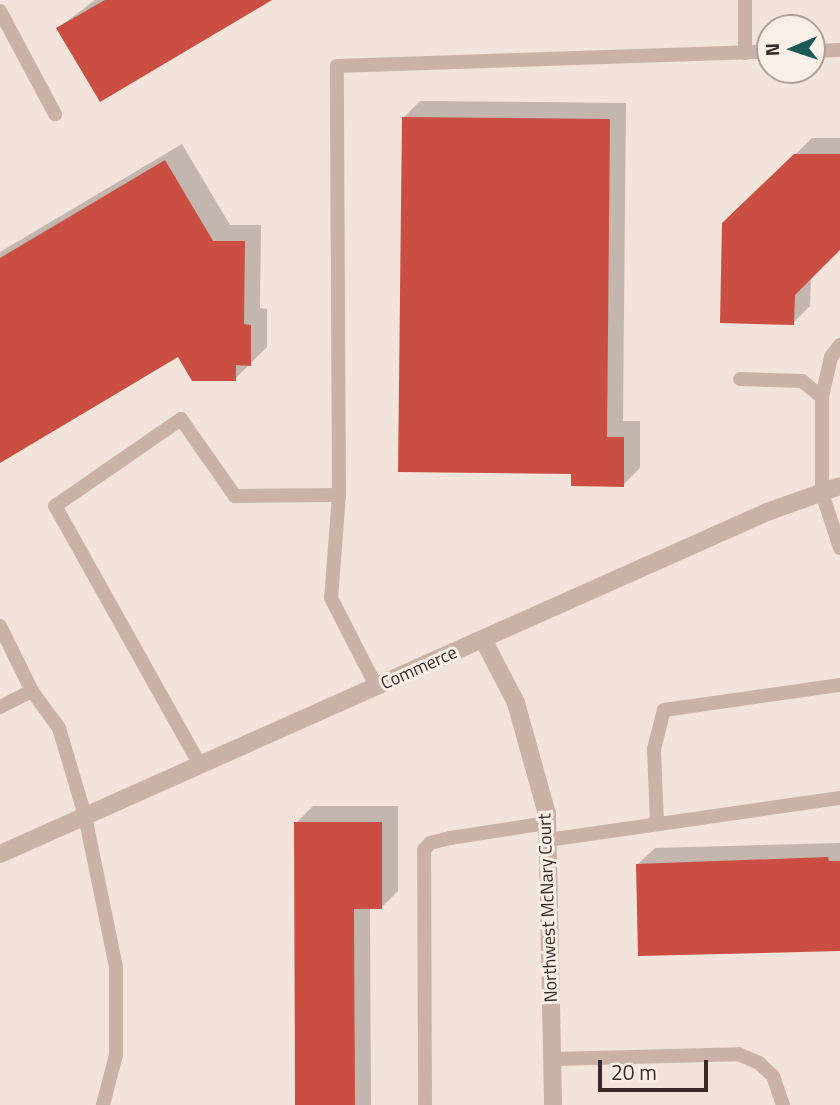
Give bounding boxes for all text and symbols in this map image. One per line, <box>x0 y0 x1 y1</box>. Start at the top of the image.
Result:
north arrow <box>756 14 826 84</box>
text: N <box>757 43 786 57</box>
street label: Commerce <box>378 642 460 694</box>
street label: Northwest McNary Court <box>534 813 562 1003</box>
scale bar <box>602 1046 712 1090</box>
text: 20 m <box>611 1056 657 1088</box>

